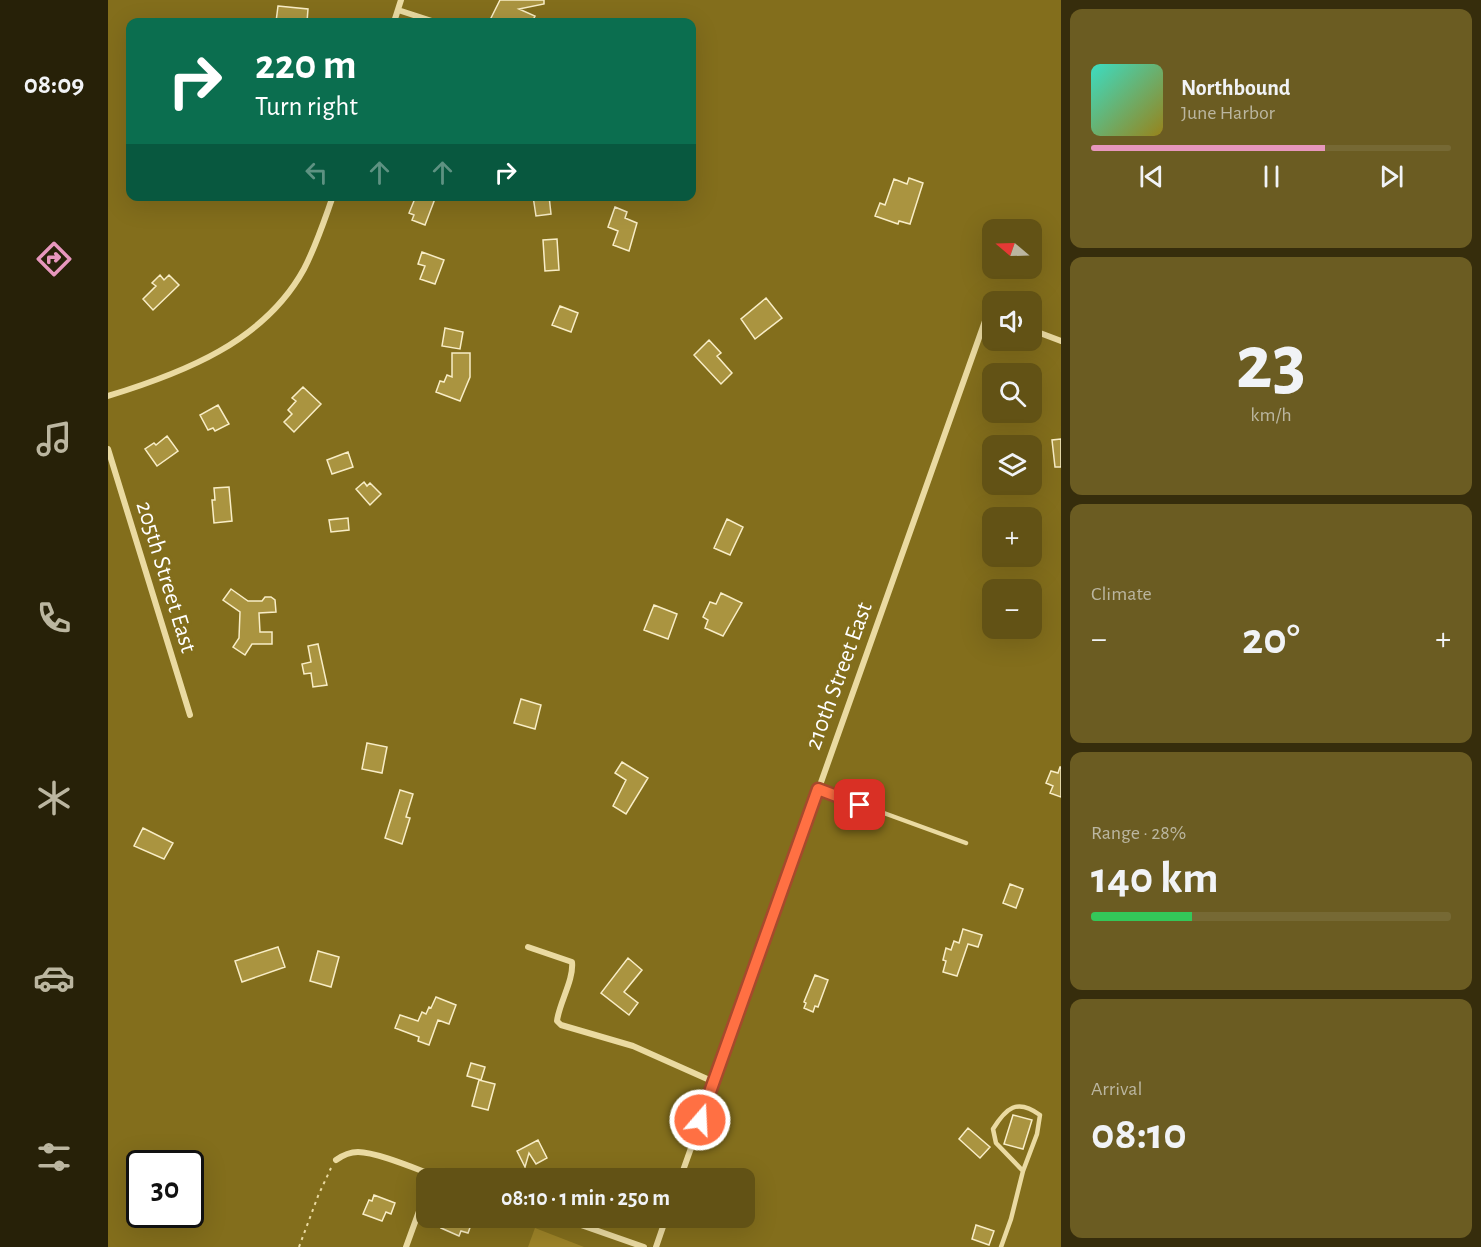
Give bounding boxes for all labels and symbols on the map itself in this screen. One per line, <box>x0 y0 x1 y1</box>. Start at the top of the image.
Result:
north arrow <box>982 219 1042 279</box>
street label: 205th Street East <box>132 498 201 656</box>
street label: 210th Street East <box>801 599 877 753</box>
pin <box>834 779 885 830</box>
position arrow <box>668 1088 732 1152</box>
speed limit sign: 30 <box>126 1150 204 1228</box>

